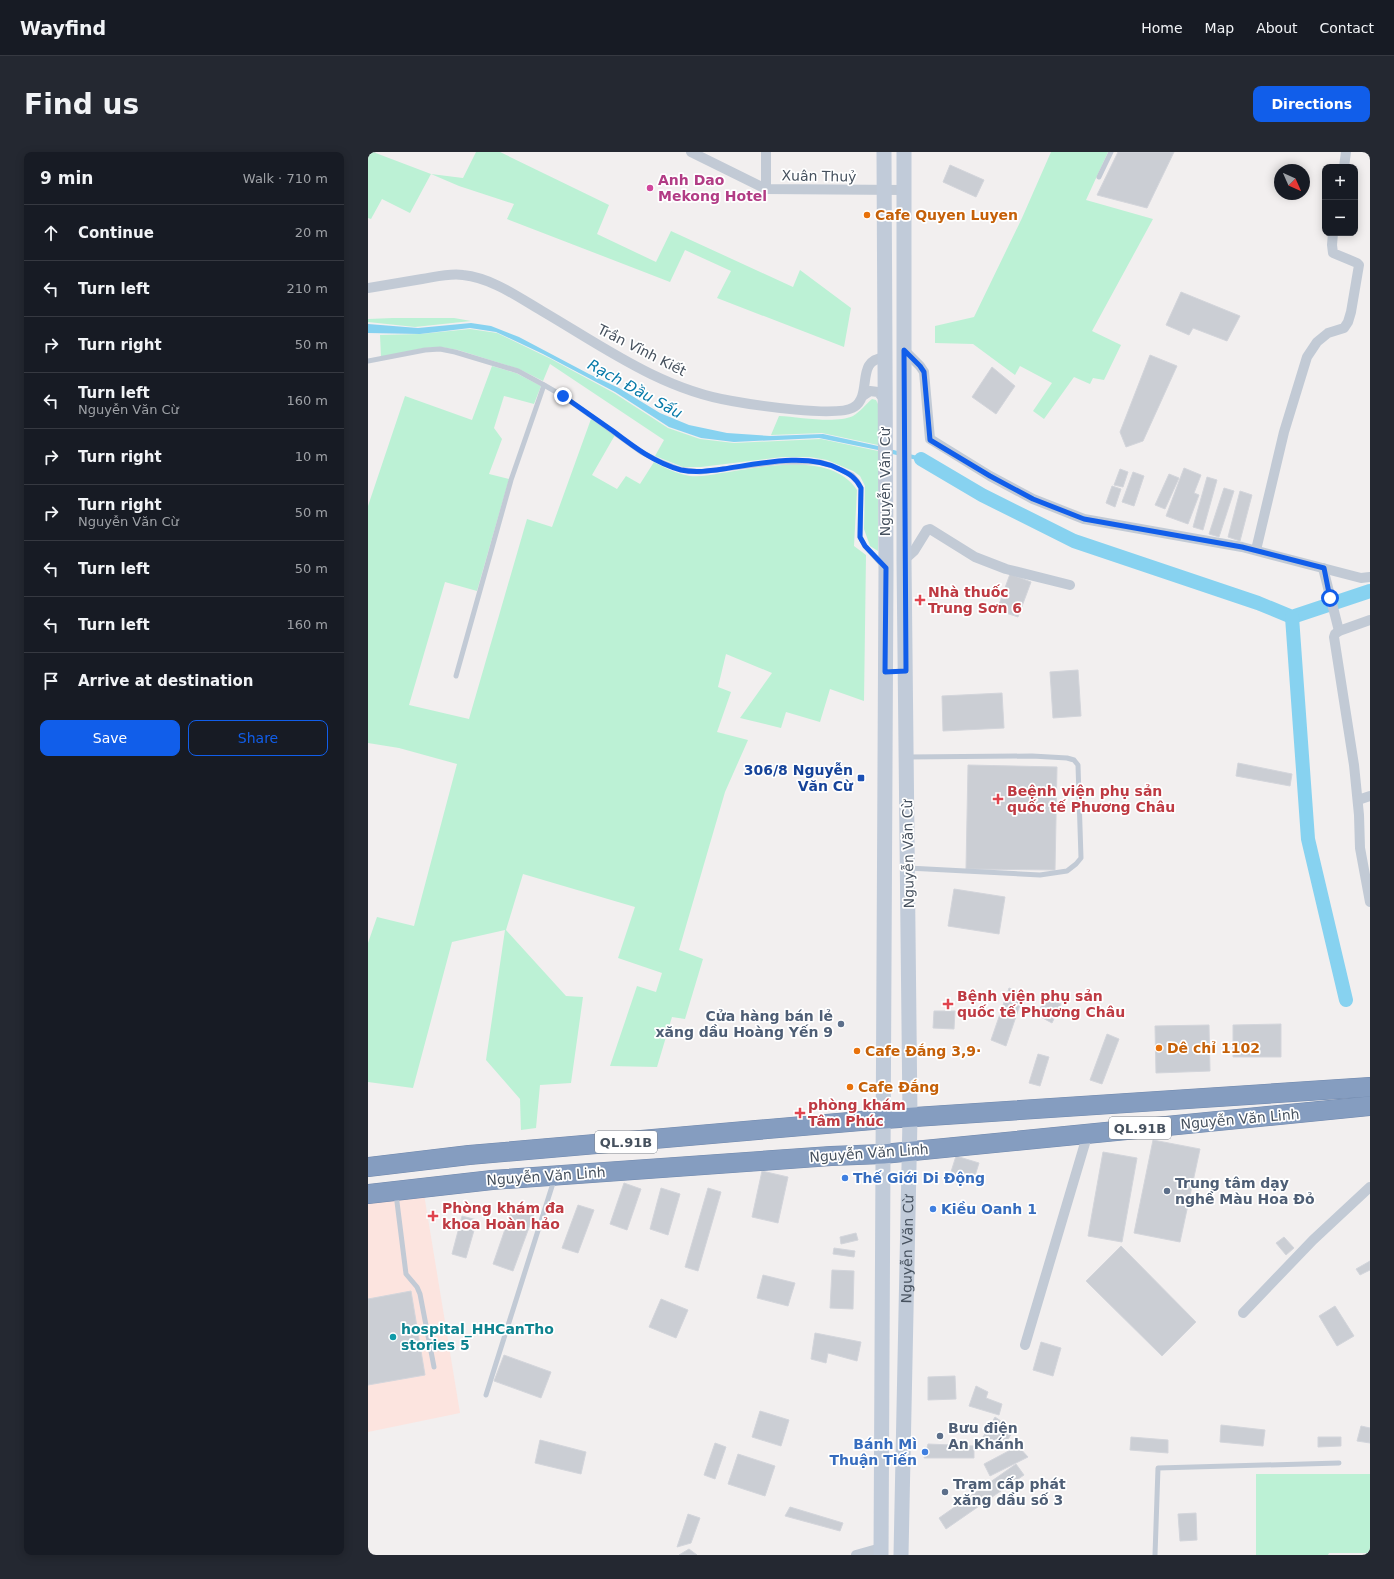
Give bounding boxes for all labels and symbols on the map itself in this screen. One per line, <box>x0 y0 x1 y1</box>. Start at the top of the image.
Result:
north arrow <box>1274 164 1310 200</box>
street label: Xuân Thuỷ <box>781 167 857 185</box>
place label: Anh Dao Mekong Hotel <box>658 172 767 204</box>
marker: Anh Dao Mekong Hotel <box>645 183 655 193</box>
place label: Cafe Quyen Luyen <box>875 207 1018 223</box>
marker: Cafe Quyen Luyen <box>862 210 872 220</box>
street label: Trần Vĩnh Kiết <box>594 320 689 379</box>
water label: Rạch Đầu Sấu <box>585 356 685 422</box>
route end <box>554 387 572 405</box>
street label: Nguyễn Văn Cừ <box>877 427 893 536</box>
place label: Nhà thuốc Trung Sơn 6 <box>928 584 1022 616</box>
route start <box>1321 589 1339 607</box>
marker: Nhà thuốc Trung Sơn 6 <box>915 595 925 605</box>
place label: 306/8 Nguyễn Văn Cừ <box>744 762 854 794</box>
marker: 306/8 Nguyễn Văn Cừ <box>856 773 866 783</box>
place label: Beệnh viện phụ sản quốc tế Phương Châu <box>1007 783 1175 815</box>
marker: Beệnh viện phụ sản quốc tế Phương Châu <box>992 793 1004 805</box>
street label: Nguyễn Văn Cừ <box>899 798 917 908</box>
place label: Bệnh viện phụ sản quốc tế Phương Châu <box>957 988 1125 1020</box>
marker: Bệnh viện phụ sản quốc tế Phương Châu <box>942 998 954 1010</box>
place label: Cửa hàng bán lẻ xăng dầu Hoàng Yến 9 <box>655 1008 833 1040</box>
marker: Cửa hàng bán lẻ xăng dầu Hoàng Yến 9 <box>836 1019 846 1029</box>
place label: Dê chỉ 1102 <box>1167 1040 1260 1056</box>
place label: Cafe Đắng 3,9· <box>865 1043 981 1059</box>
marker: Dê chỉ 1102 <box>1154 1043 1164 1053</box>
marker: Cafe Đắng 3,9· <box>852 1046 862 1056</box>
place label: Cafe Đắng <box>858 1079 939 1095</box>
marker: Cafe Đắng <box>845 1082 855 1092</box>
place label: phòng khám Tâm Phúc <box>808 1097 906 1129</box>
street label: Nguyễn Văn Linh <box>1180 1106 1300 1132</box>
marker: phòng khám Tâm Phúc <box>795 1108 805 1118</box>
road number: QL.91B <box>1109 1117 1171 1139</box>
road number: QL.91B <box>595 1131 657 1153</box>
street label: Nguyễn Văn Linh <box>809 1141 929 1165</box>
street label: Nguyễn Văn Linh <box>486 1164 606 1188</box>
place label: Thế Giới Di Động <box>853 1170 985 1186</box>
marker: Thế Giới Di Động <box>840 1173 850 1183</box>
place label: Trung tâm dạy nghề Màu Hoa Đỏ <box>1175 1175 1315 1207</box>
marker: Trung tâm dạy nghề Màu Hoa Đỏ <box>1162 1186 1172 1196</box>
street label: Nguyễn Văn Cừ <box>898 1193 916 1304</box>
place label: Phòng khám đa khoa Hoàn hảo <box>442 1200 564 1232</box>
place label: Kiều Oanh 1 <box>941 1201 1037 1217</box>
marker: Kiều Oanh 1 <box>928 1204 938 1214</box>
marker: Phòng khám đa khoa Hoàn hảo <box>427 1210 439 1222</box>
place label: hospital_HHCanTho stories 5 <box>401 1321 554 1353</box>
marker: hospital_HHCanTho stories 5 <box>388 1332 398 1342</box>
place label: Bưu điện An Khánh <box>948 1420 1024 1452</box>
marker: Bưu điện An Khánh <box>935 1431 945 1441</box>
place label: Bánh Mì Thuận Tiến <box>829 1436 917 1468</box>
marker: Bánh Mì Thuận Tiến <box>920 1447 930 1457</box>
place label: Trạm cấp phát xăng dầu số 3 <box>953 1476 1066 1508</box>
marker: Trạm cấp phát xăng dầu số 3 <box>940 1487 950 1497</box>

